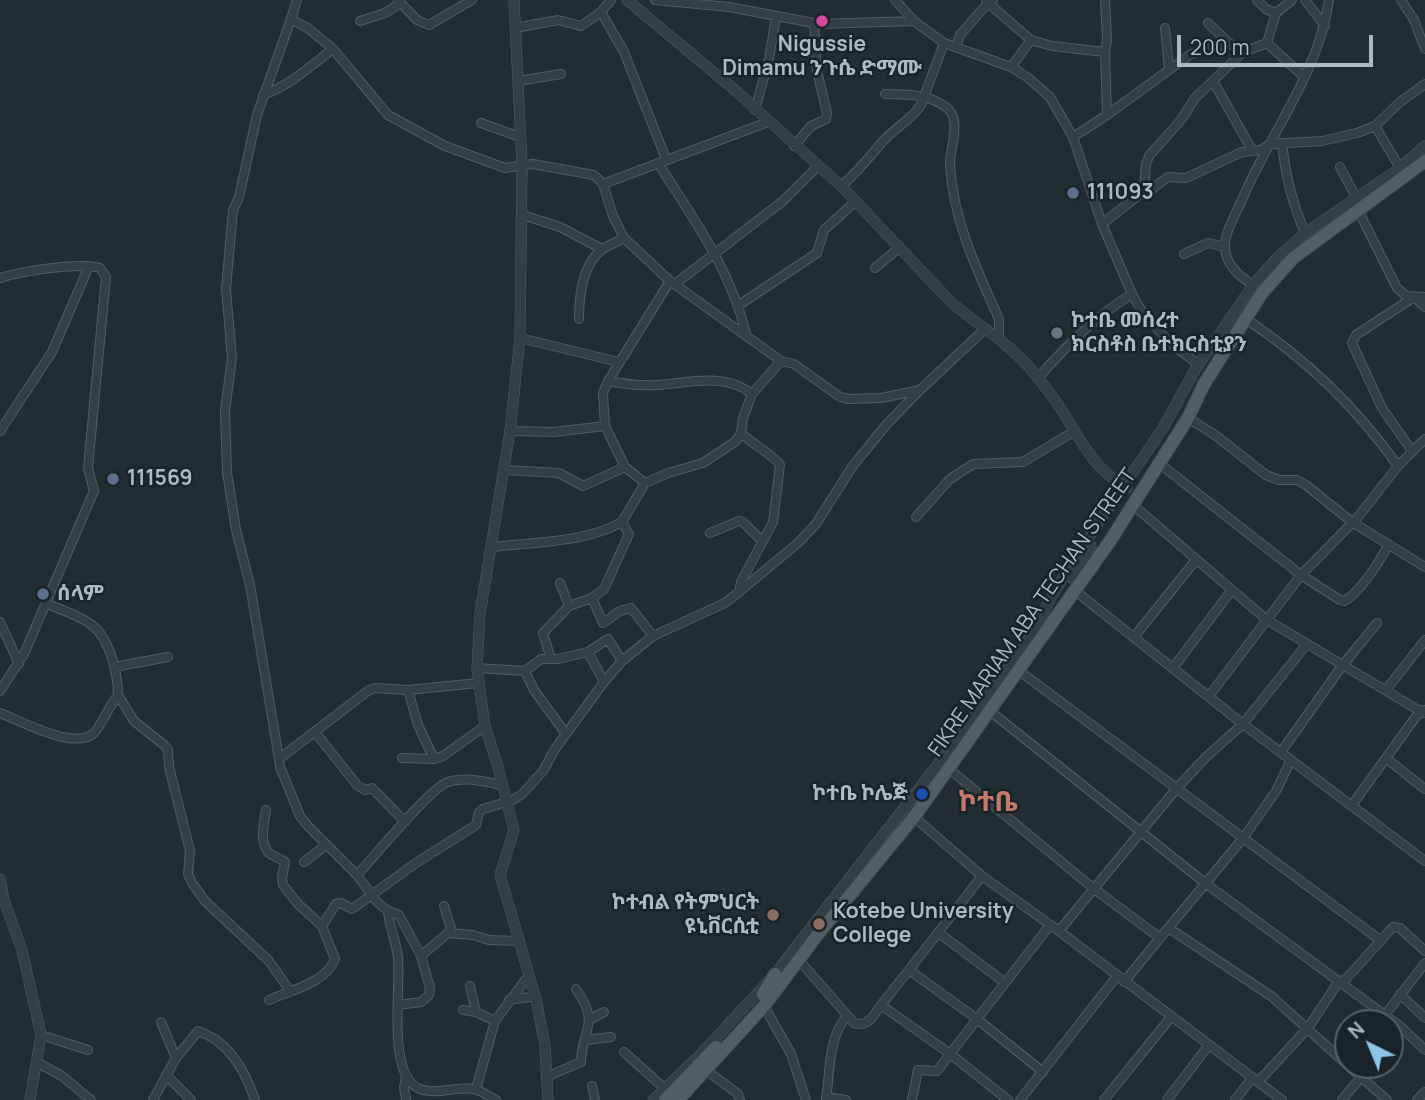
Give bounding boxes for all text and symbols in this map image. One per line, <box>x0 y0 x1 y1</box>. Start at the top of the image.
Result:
marker: Nigussie Dimamu ንጉሴ ድማሙ <box>814 13 830 29</box>
scale bar <box>1180 21 1376 65</box>
place label: Nigussie Dimamu ንጉሴ ድማሙ <box>722 32 922 82</box>
text: 200 m <box>1190 33 1250 61</box>
place label: 111093 <box>1087 180 1154 206</box>
marker: 111093 <box>1065 185 1081 201</box>
place label: ኮተቤ መሰረተ ክርስቶስ ቤተክርስቲያን <box>1071 308 1247 358</box>
marker: ኮተቤ መሰረተ ክርስቶስ ቤተክርስቲያን <box>1049 325 1065 341</box>
street label: FIKRE MARIAM ABA TECHAN STREET <box>924 464 1142 762</box>
place label: 111569 <box>127 466 192 492</box>
marker: 111569 <box>105 471 121 487</box>
place label: ሰላም <box>57 581 104 607</box>
marker: ሰላም <box>35 586 51 602</box>
place label: ኮተቤ ኮሌጅ <box>812 781 908 807</box>
marker: ኮተቤ ኮሌጅ <box>914 786 930 802</box>
district label: ኮተቤ <box>958 786 1018 820</box>
place label: ኮተብል የትምህርት ዩኒቨርሲቲ <box>612 890 759 940</box>
place label: Kotebe University College <box>833 899 1013 949</box>
marker: ኮተብል የትምህርት ዩኒቨርሲቲ <box>765 907 781 923</box>
marker: Kotebe University College <box>811 916 827 932</box>
north arrow <box>1334 1009 1404 1079</box>
text: N <box>1342 1016 1370 1044</box>

